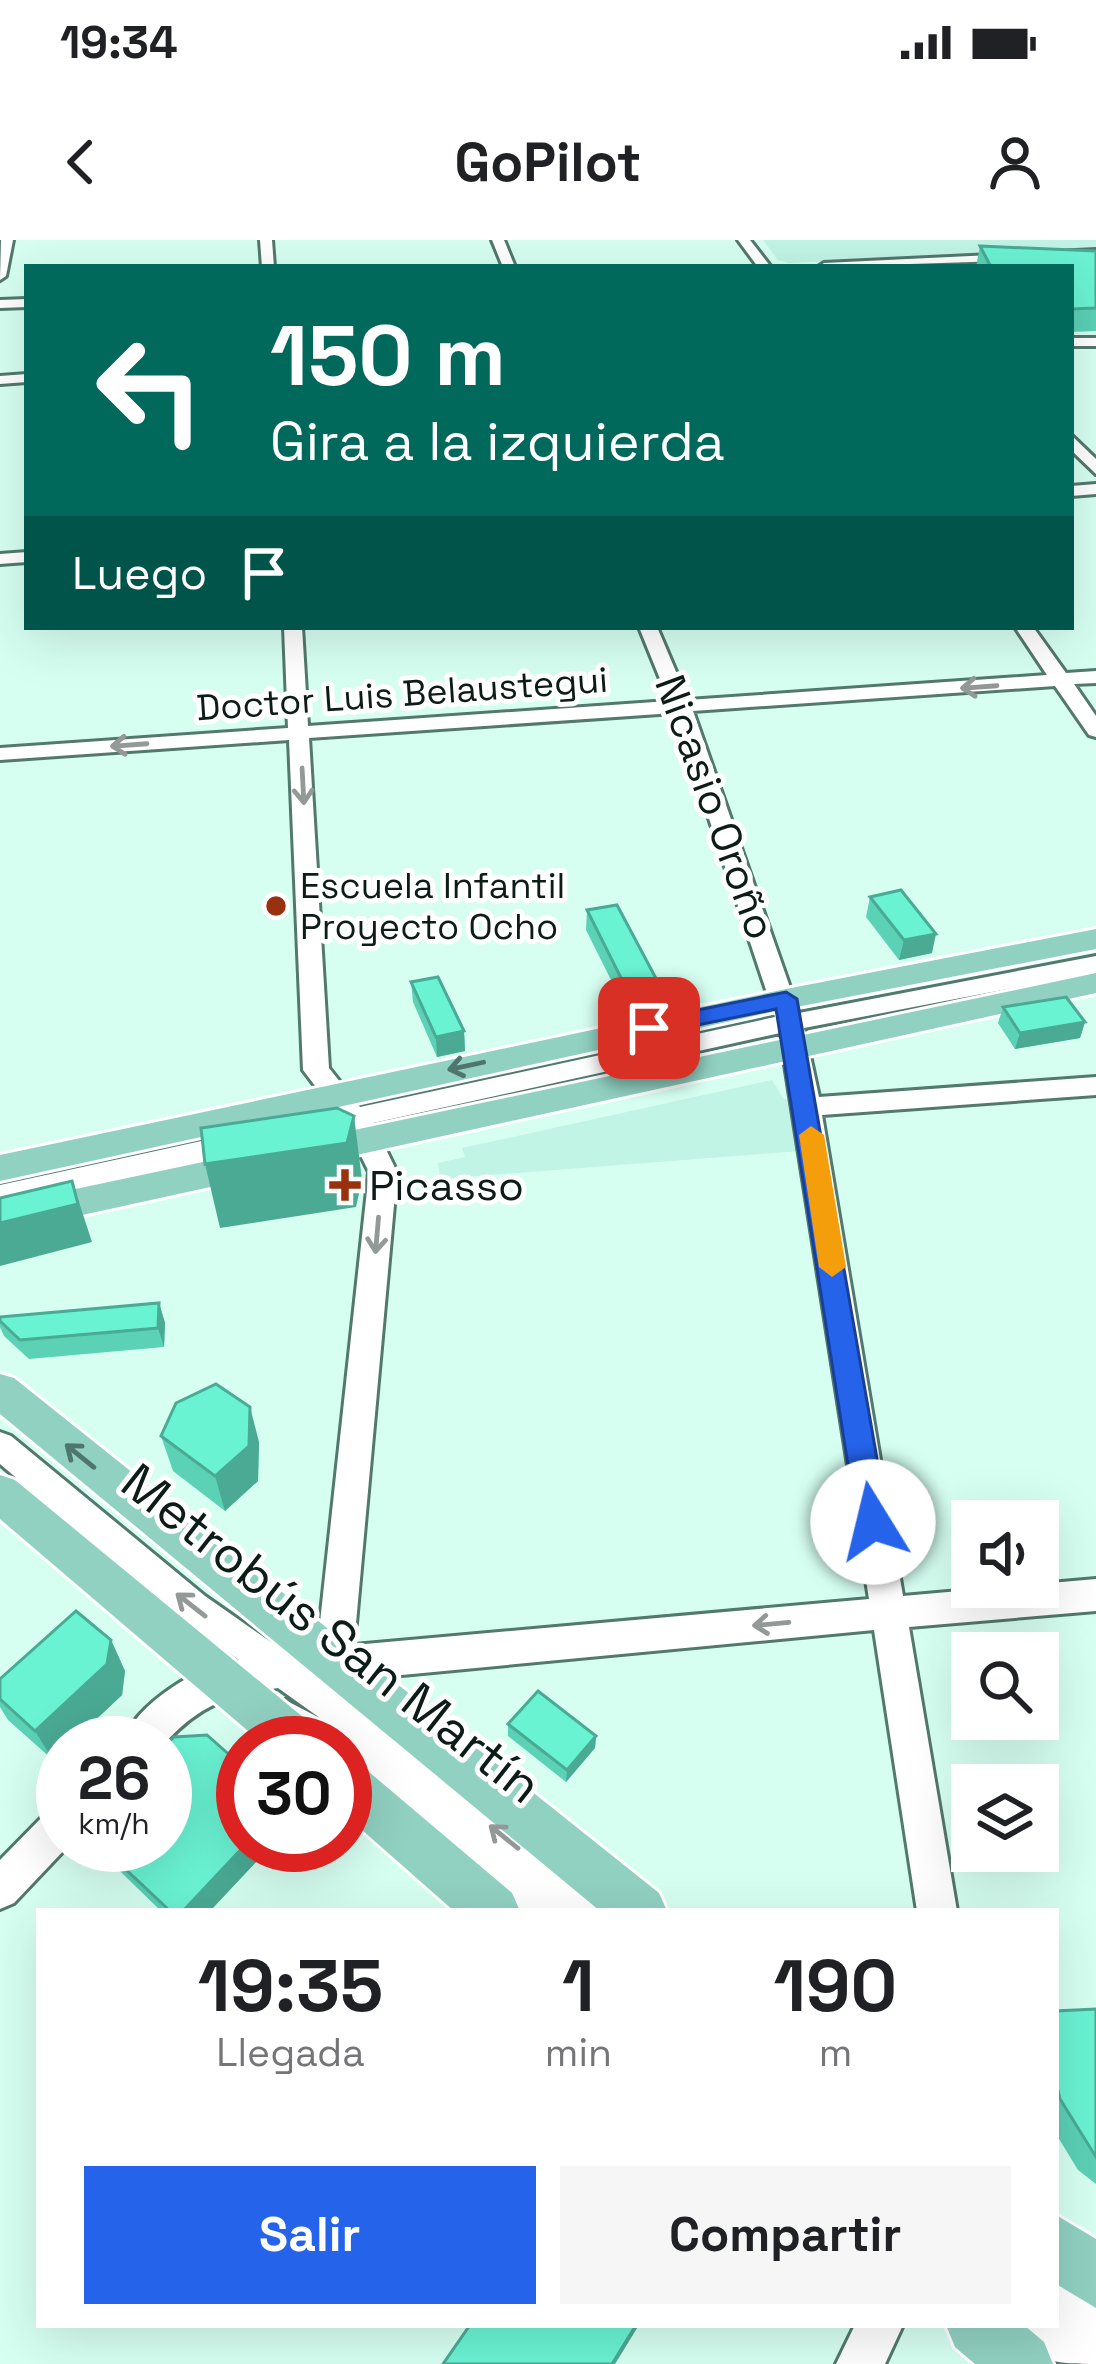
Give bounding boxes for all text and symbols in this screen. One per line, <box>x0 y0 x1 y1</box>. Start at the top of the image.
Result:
text: 19:34 <box>60 14 178 71</box>
text: GoPilot <box>455 128 641 197</box>
icon: back <box>48 129 114 195</box>
icon: person <box>982 129 1048 195</box>
text: 150 m <box>270 302 506 410</box>
icon: left <box>72 312 228 468</box>
text: Gira a la izquierda <box>270 407 725 476</box>
icon: arrive <box>231 540 297 606</box>
text: Luego <box>72 545 207 602</box>
street label: Doctor Luis Belaustegui <box>195 657 609 731</box>
street label: Nicasio Oroño <box>643 668 788 947</box>
one-way arrow <box>960 675 999 698</box>
one-way arrow <box>110 733 149 756</box>
one-way arrow <box>292 766 315 805</box>
place label: Escuela Infantil Proyecto Ocho <box>300 863 565 950</box>
marker: Escuela Infantil Proyecto Ocho <box>263 893 289 919</box>
pin <box>598 977 700 1079</box>
icon: arrive <box>616 995 682 1061</box>
one-way arrow <box>447 1056 486 1078</box>
place label: Picasso <box>369 1159 524 1212</box>
marker: Picasso <box>332 1172 358 1198</box>
one-way arrow <box>365 1215 388 1254</box>
one-way arrow <box>65 1443 97 1470</box>
street label: Metrobús San Martín <box>109 1449 555 1818</box>
position arrow <box>810 1459 936 1585</box>
map controls <box>951 1500 1059 1872</box>
button: sound <box>951 1500 1059 1608</box>
one-way arrow <box>176 1592 208 1618</box>
one-way arrow <box>752 1613 791 1636</box>
button: search <box>951 1632 1059 1740</box>
speed limit sign: 30 <box>216 1716 372 1872</box>
text: 26 <box>78 1740 150 1817</box>
button: layers <box>951 1764 1059 1872</box>
text: km/h <box>78 1804 150 1843</box>
one-way arrow <box>489 1824 520 1851</box>
text: 19:35 <box>198 1940 383 2032</box>
text: 1 <box>562 1940 595 2032</box>
text: 190 <box>774 1940 897 2032</box>
text: Llegada <box>216 2028 365 2077</box>
text: min <box>545 2028 612 2077</box>
text: m <box>819 2028 852 2077</box>
button: Salir <box>84 2166 536 2304</box>
button: Compartir <box>560 2166 1011 2304</box>

